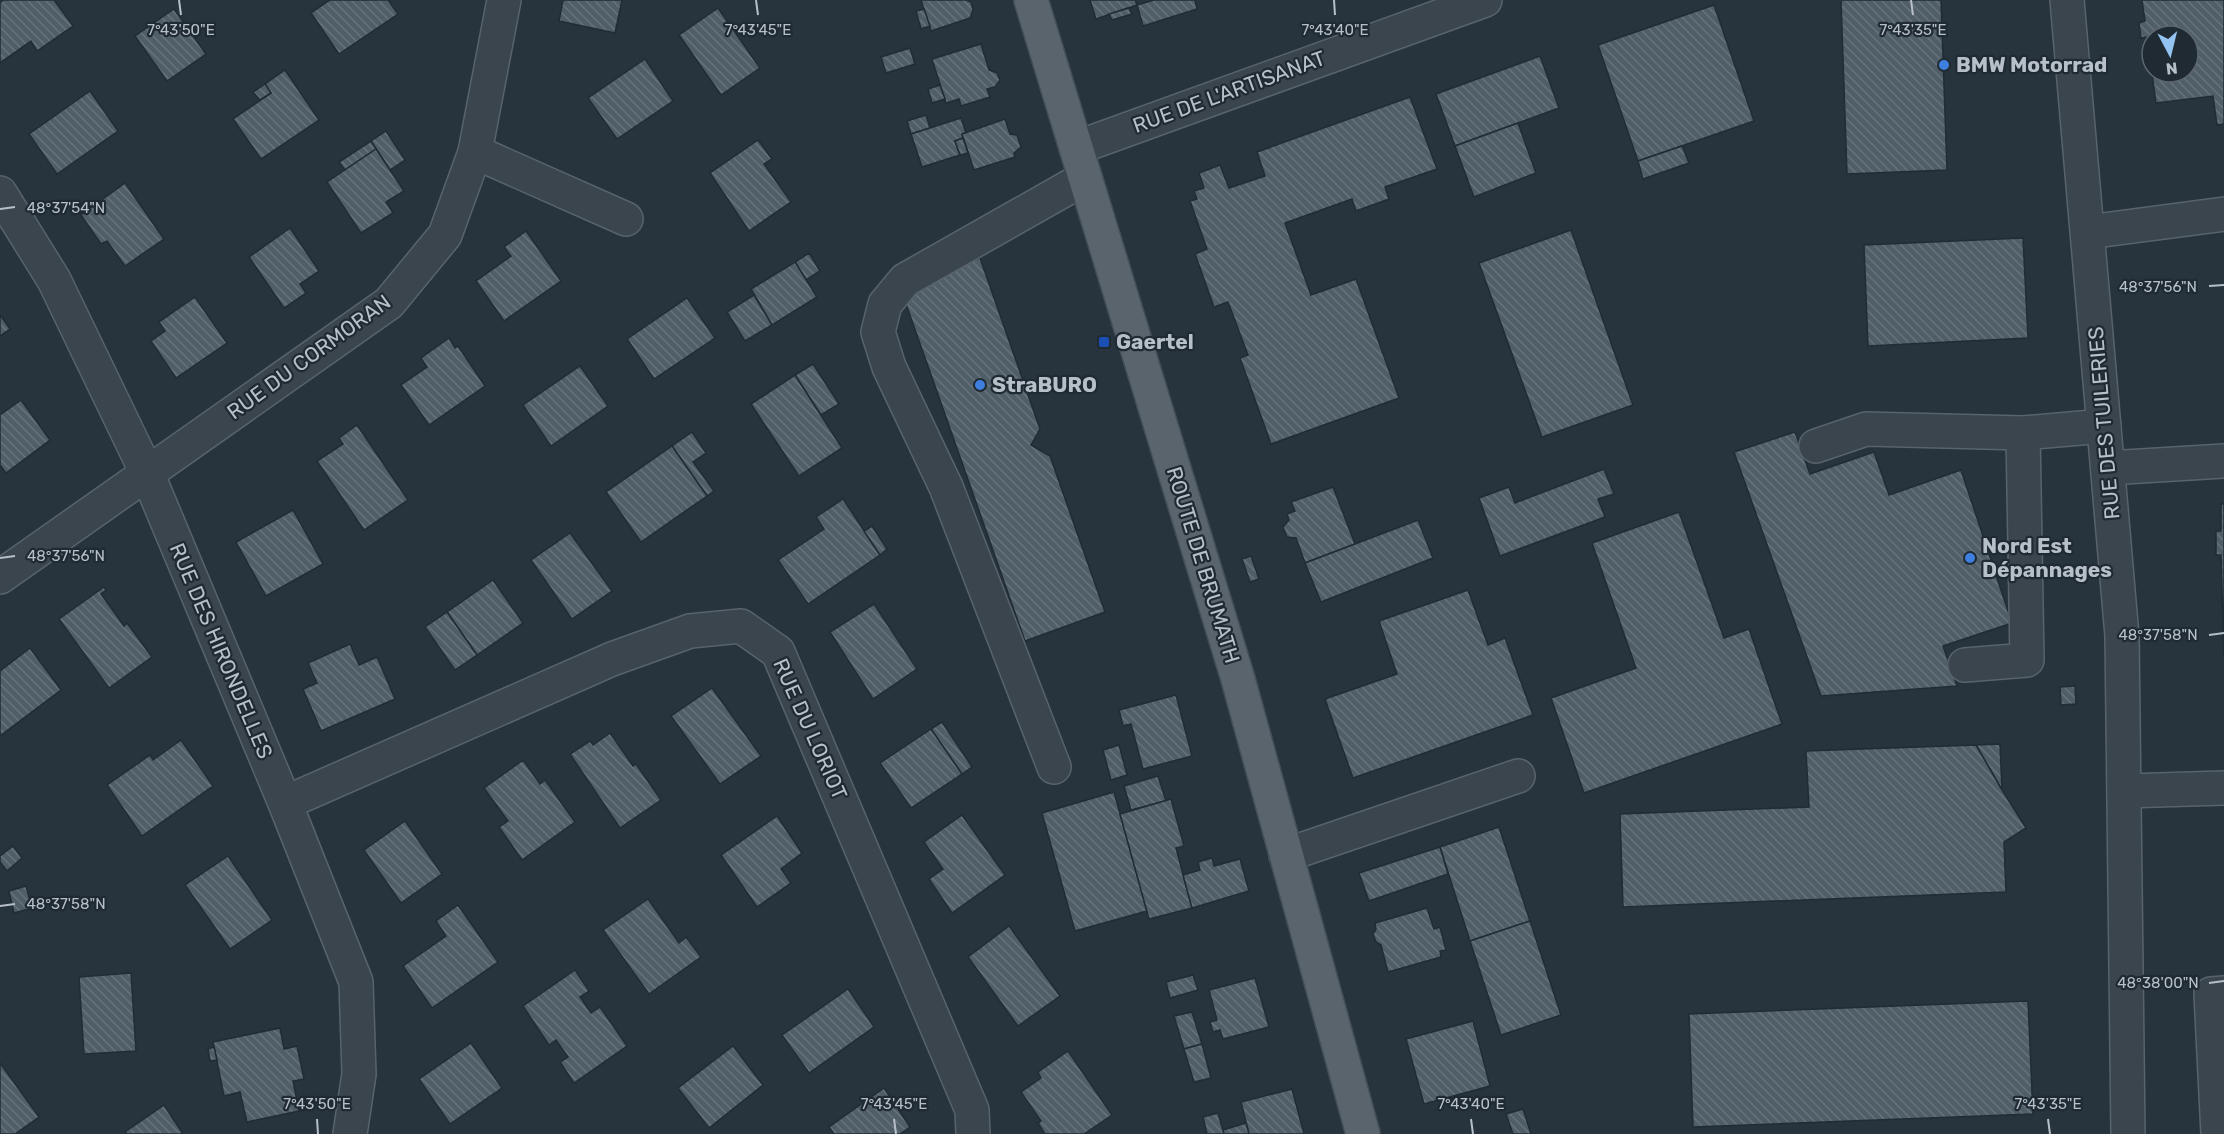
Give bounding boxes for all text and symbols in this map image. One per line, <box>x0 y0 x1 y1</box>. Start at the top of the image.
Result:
text: 7°43'50"E <box>147 21 215 39</box>
text: 7°43'45"E <box>725 21 791 39</box>
text: 7°43'40"E <box>1301 21 1369 39</box>
text: 7°43'35"E <box>1879 21 1947 39</box>
north arrow <box>2140 24 2200 84</box>
street label: RUE DE L'ARTISANAT <box>1129 45 1329 138</box>
place label: BMW Motorrad <box>1956 52 2107 77</box>
marker: BMW Motorrad <box>1937 58 1951 72</box>
text: N <box>2165 58 2179 79</box>
text: 48°37'54"N <box>27 199 105 217</box>
text: 48°37'56"N <box>2119 278 2197 296</box>
street label: RUE DU CORMORAN <box>222 289 395 424</box>
street label: RUE DES TUILERIES <box>2083 325 2124 521</box>
place label: Gaertel <box>1116 329 1194 354</box>
marker: Gaertel <box>1097 335 1111 349</box>
place label: StraBURO <box>992 372 1097 397</box>
marker: StraBURO <box>973 378 987 392</box>
street label: ROUTE DE BRUMATH <box>1162 464 1245 666</box>
place label: Nord Est Dépannages <box>1982 533 2112 582</box>
street label: RUE DES HIRONDELLES <box>165 539 278 762</box>
text: 48°37'56"N <box>27 547 105 565</box>
marker: Nord Est Dépannages <box>1963 551 1977 565</box>
text: 48°37'58"N <box>2118 626 2198 644</box>
street label: RUE DU LORIOT <box>768 654 853 803</box>
text: 48°37'58"N <box>26 895 106 913</box>
text: 48°38'00"N <box>2117 974 2199 992</box>
text: 7°43'50"E <box>283 1095 351 1113</box>
text: 7°43'45"E <box>861 1095 927 1113</box>
text: 7°43'40"E <box>1437 1095 1505 1113</box>
text: 7°43'35"E <box>2014 1095 2082 1113</box>

